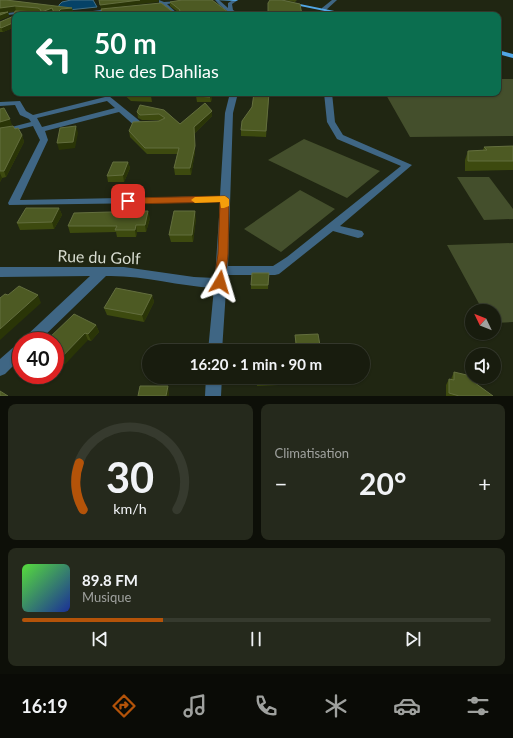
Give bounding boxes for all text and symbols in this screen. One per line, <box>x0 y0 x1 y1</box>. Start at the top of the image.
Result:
text: 50 m <box>94 26 157 60</box>
icon: left <box>28 28 80 80</box>
text: Rue des Dahlias <box>94 60 219 82</box>
pin <box>111 184 145 218</box>
icon: arrive <box>117 190 139 212</box>
street label: Rue du Golf <box>57 246 141 267</box>
position arrow <box>199 261 241 303</box>
north arrow <box>465 304 501 340</box>
map controls <box>465 304 501 384</box>
speed limit sign: 40 <box>12 332 64 384</box>
button: sound <box>465 348 501 384</box>
text: 16:20 · 1 min · 90 m <box>190 355 322 373</box>
text: Climatisation <box>275 445 349 461</box>
text: 30 <box>106 452 154 502</box>
text: 20° <box>359 465 406 501</box>
text: − <box>275 470 287 497</box>
text: + <box>478 470 491 497</box>
text: km/h <box>114 500 147 517</box>
text: 89.8 FM <box>82 571 138 589</box>
text: Musique <box>82 589 131 605</box>
icon: previous <box>89 628 111 650</box>
icon: pause <box>245 628 267 650</box>
icon: next <box>402 628 424 650</box>
icon: directions <box>110 692 138 720</box>
icon: music <box>181 692 209 720</box>
icon: phone <box>252 692 280 720</box>
icon: climate <box>322 692 350 720</box>
icon: car <box>393 692 421 720</box>
icon: filters <box>464 692 492 720</box>
text: 16:19 <box>21 695 68 717</box>

